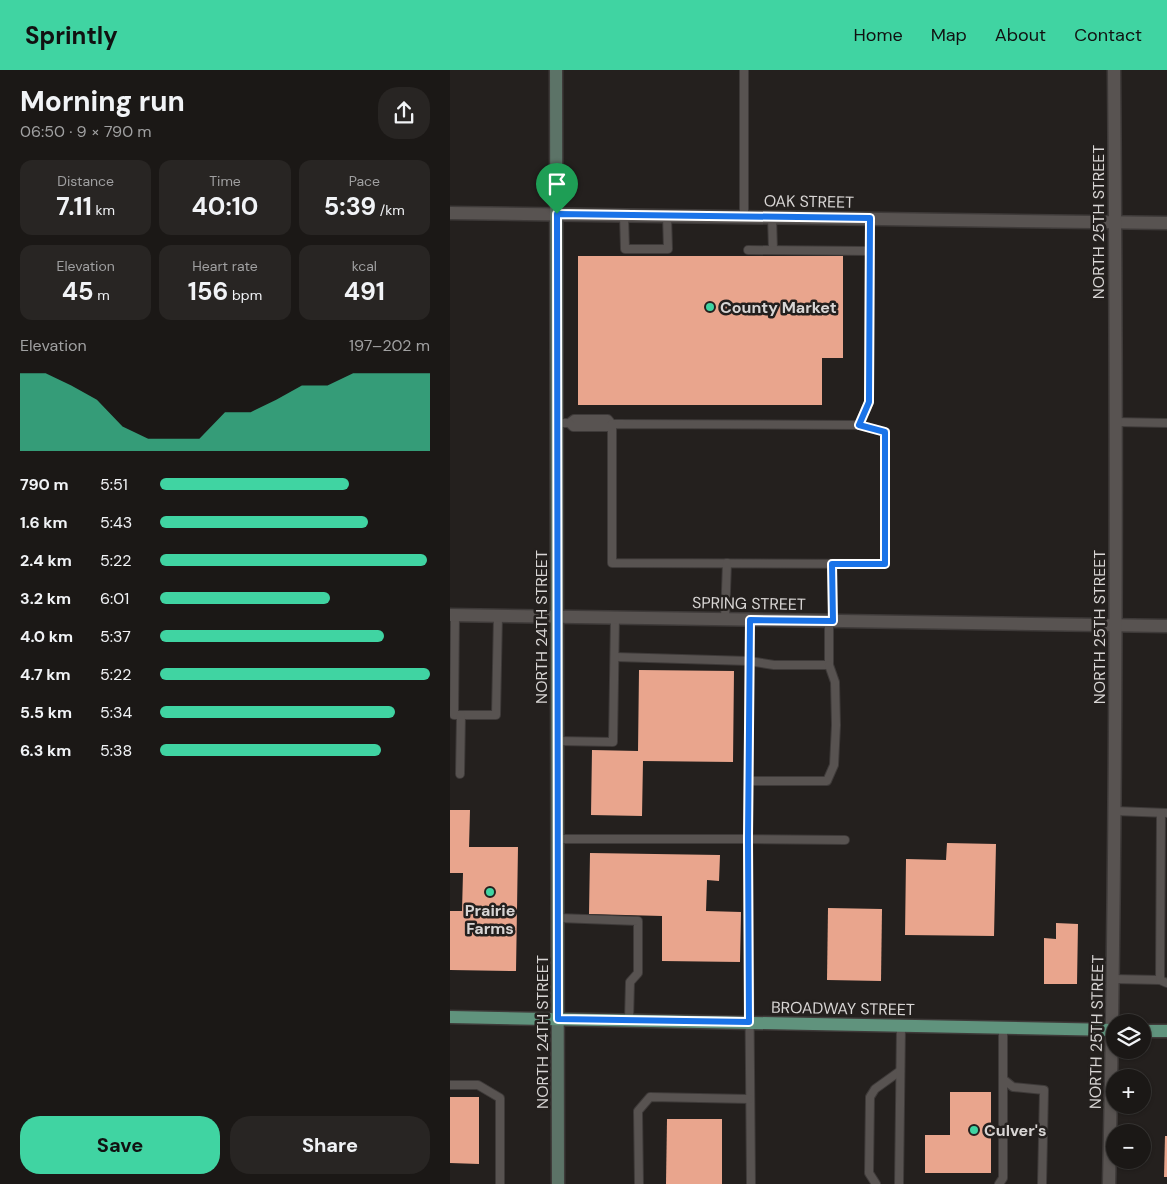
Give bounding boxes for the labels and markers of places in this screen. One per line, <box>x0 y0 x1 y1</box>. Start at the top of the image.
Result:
pin <box>536 163 578 214</box>
place label: County Market <box>720 297 837 318</box>
marker: County Market <box>704 301 716 313</box>
marker: Prairie Farms <box>484 886 496 898</box>
place label: Prairie Farms <box>465 900 515 939</box>
place label: Culver's <box>984 1120 1046 1141</box>
marker: Culver's <box>968 1124 980 1136</box>

